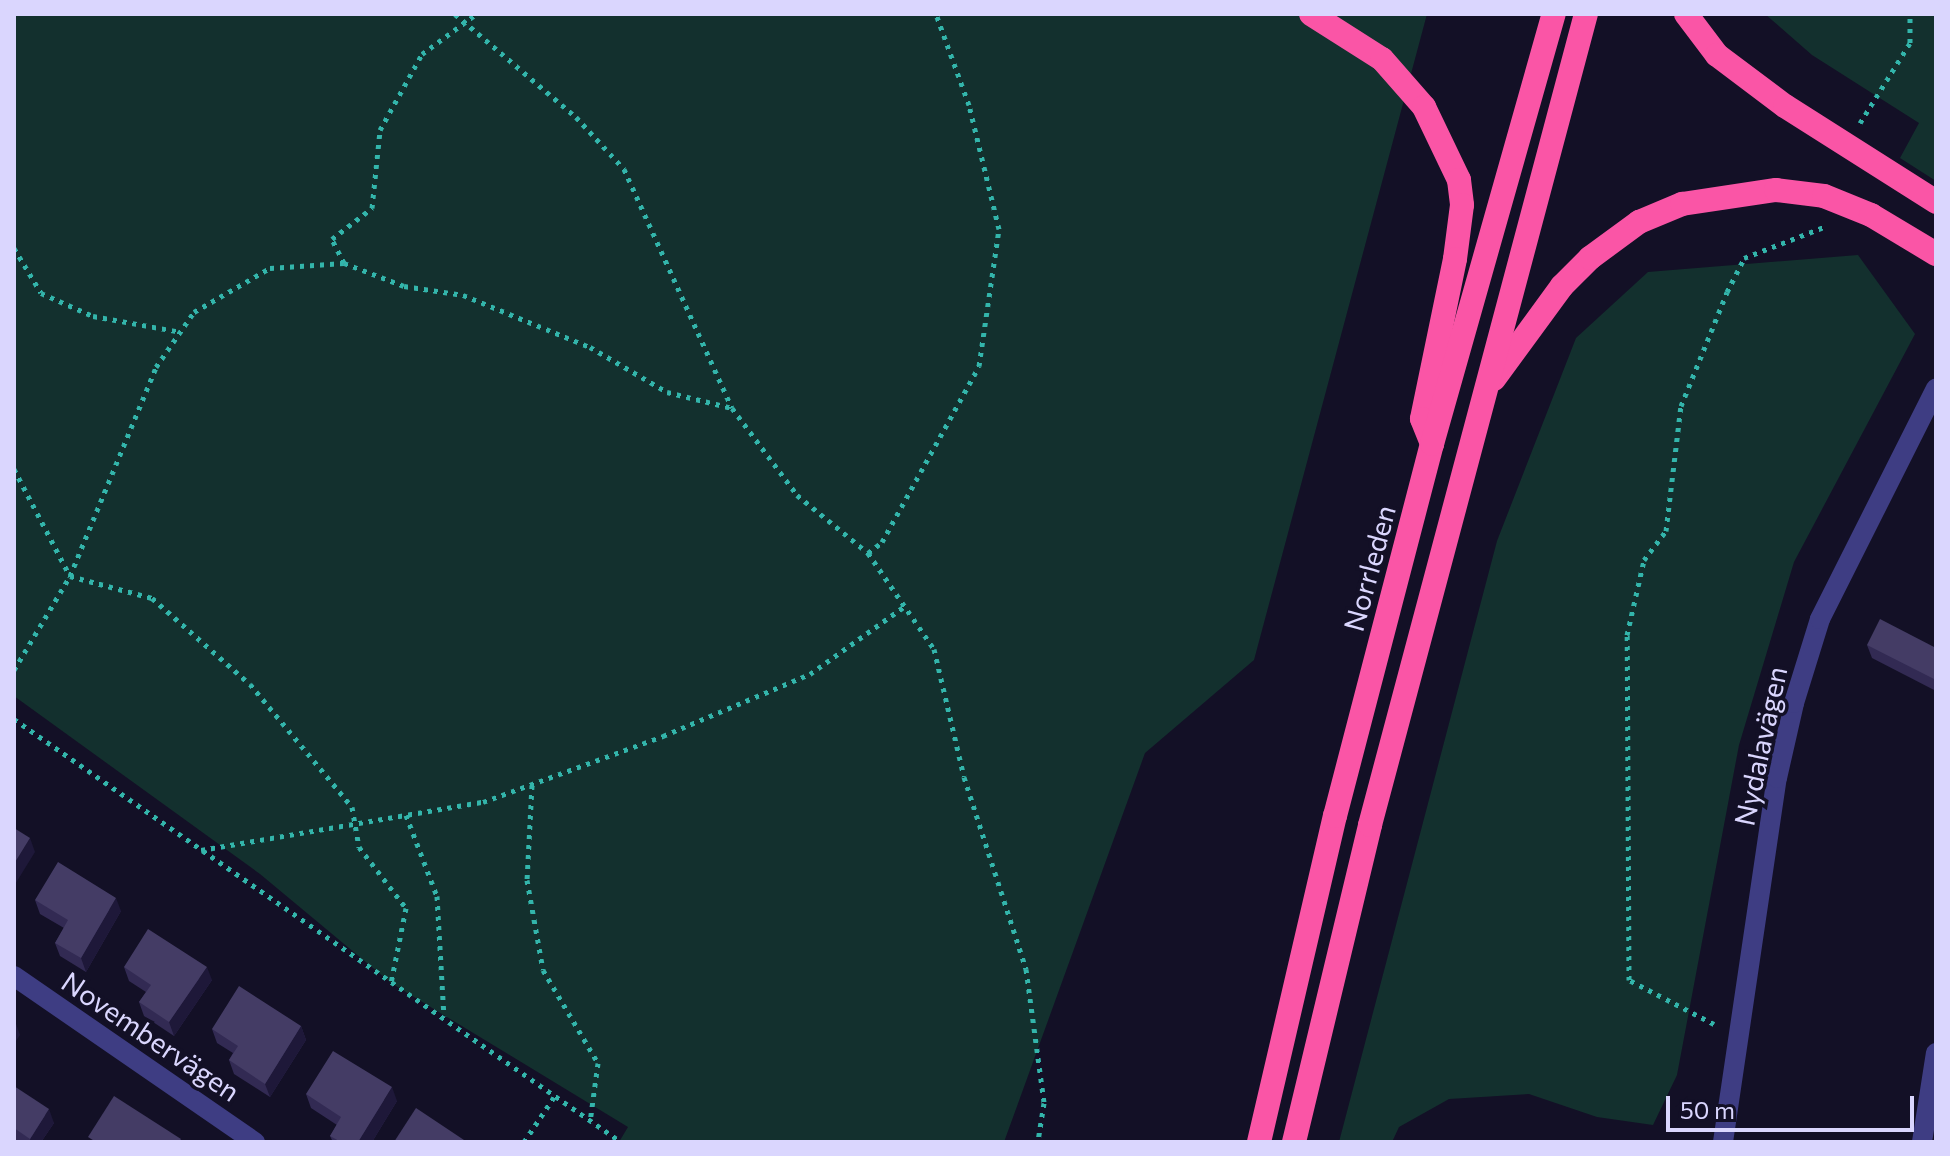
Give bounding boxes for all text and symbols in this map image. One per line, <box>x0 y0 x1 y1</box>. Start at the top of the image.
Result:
street label: Norrleden <box>1336 501 1402 635</box>
street label: Nydalavägen <box>1727 663 1793 829</box>
street label: Novembervägen <box>56 964 246 1108</box>
scale bar <box>1670 1080 1918 1130</box>
text: 50 m <box>1680 1095 1735 1124</box>

